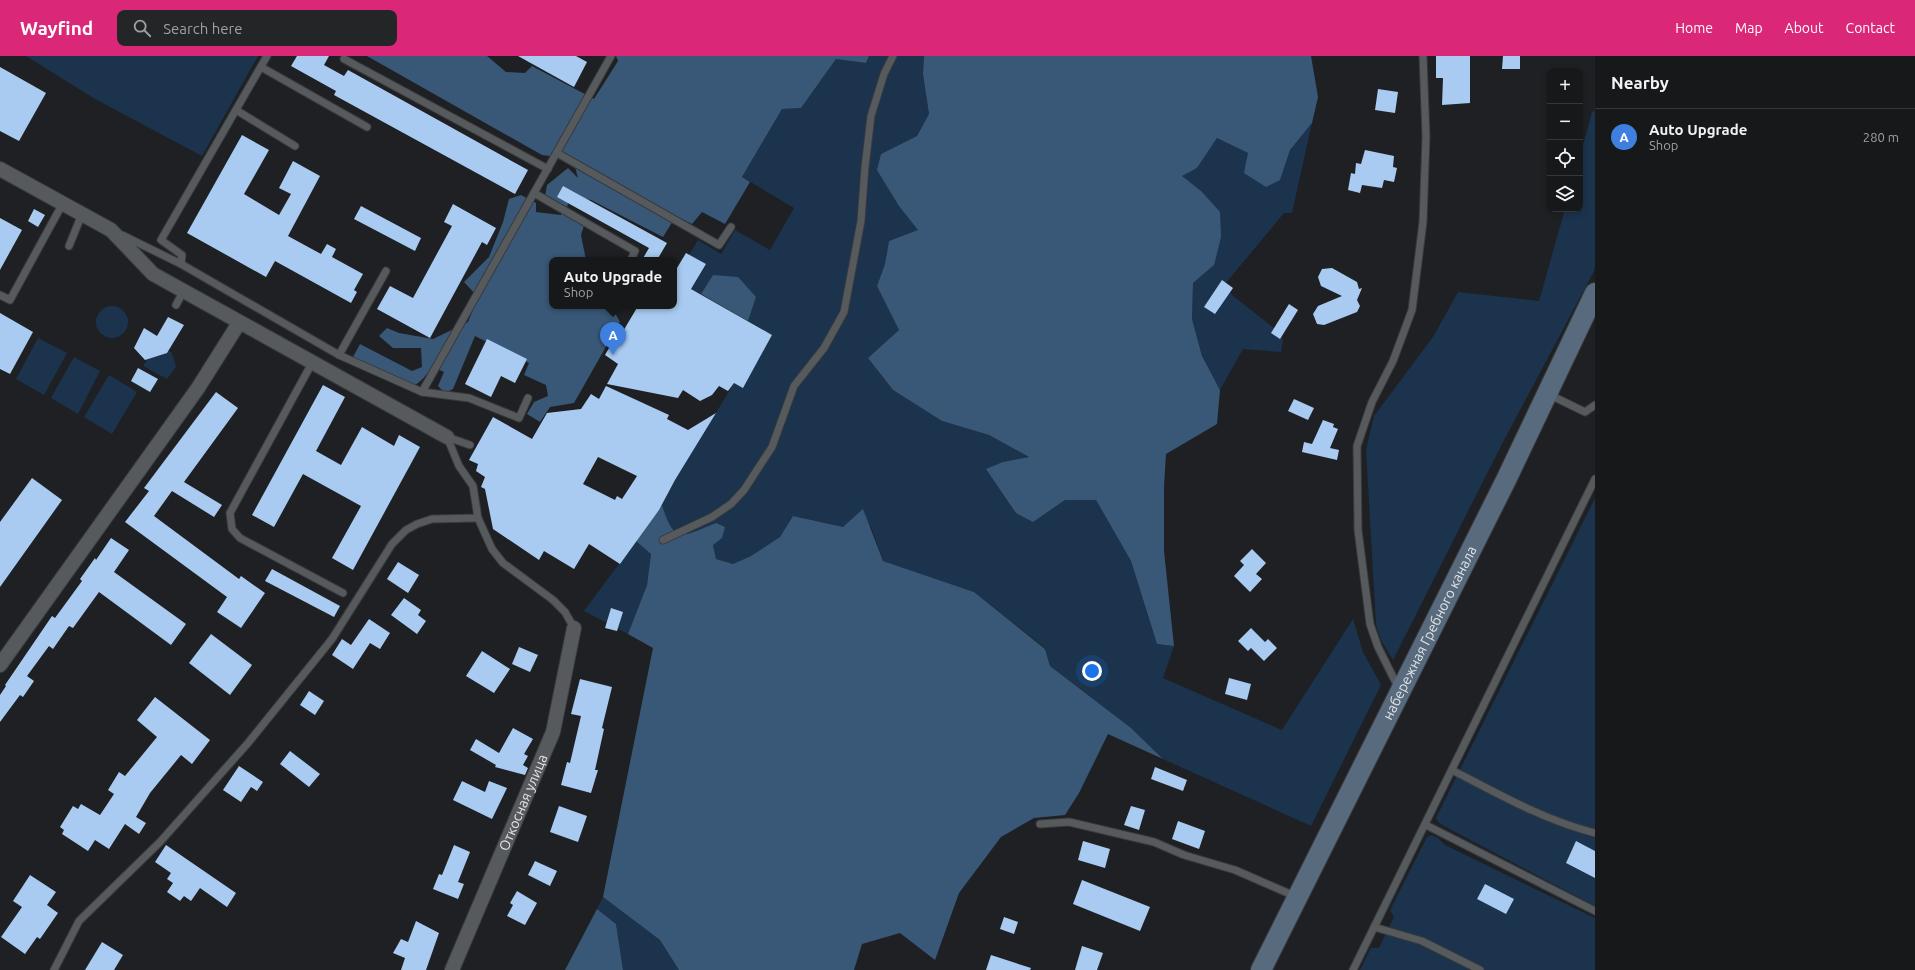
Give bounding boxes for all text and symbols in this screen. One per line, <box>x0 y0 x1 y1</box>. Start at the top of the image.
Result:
search box <box>117 10 397 46</box>
text: Wayfind <box>20 17 93 39</box>
icon: search <box>131 17 153 39</box>
text: Search here <box>163 20 242 37</box>
text: Home <box>1675 20 1713 36</box>
text: Map <box>1735 20 1763 36</box>
text: About <box>1785 20 1824 36</box>
text: Contact <box>1846 20 1895 36</box>
map controls <box>1547 68 1583 212</box>
button: + <box>1547 68 1583 104</box>
text: Nearby <box>1611 73 1669 92</box>
button: − <box>1547 104 1583 140</box>
text: Auto Upgrade <box>1649 121 1747 138</box>
text: A <box>1619 130 1629 144</box>
text: 280 m <box>1863 130 1899 144</box>
text: Shop <box>1649 138 1678 152</box>
button: locate <box>1547 140 1583 176</box>
button: layers <box>1547 176 1583 212</box>
popup <box>549 257 677 309</box>
text: Auto Upgrade <box>564 268 662 285</box>
text: Shop <box>564 285 593 299</box>
pin: A <box>600 322 626 355</box>
street label: набережная Гребного канала <box>1379 543 1480 722</box>
your location <box>1082 661 1102 681</box>
street label: Откосная улица <box>496 752 551 853</box>

